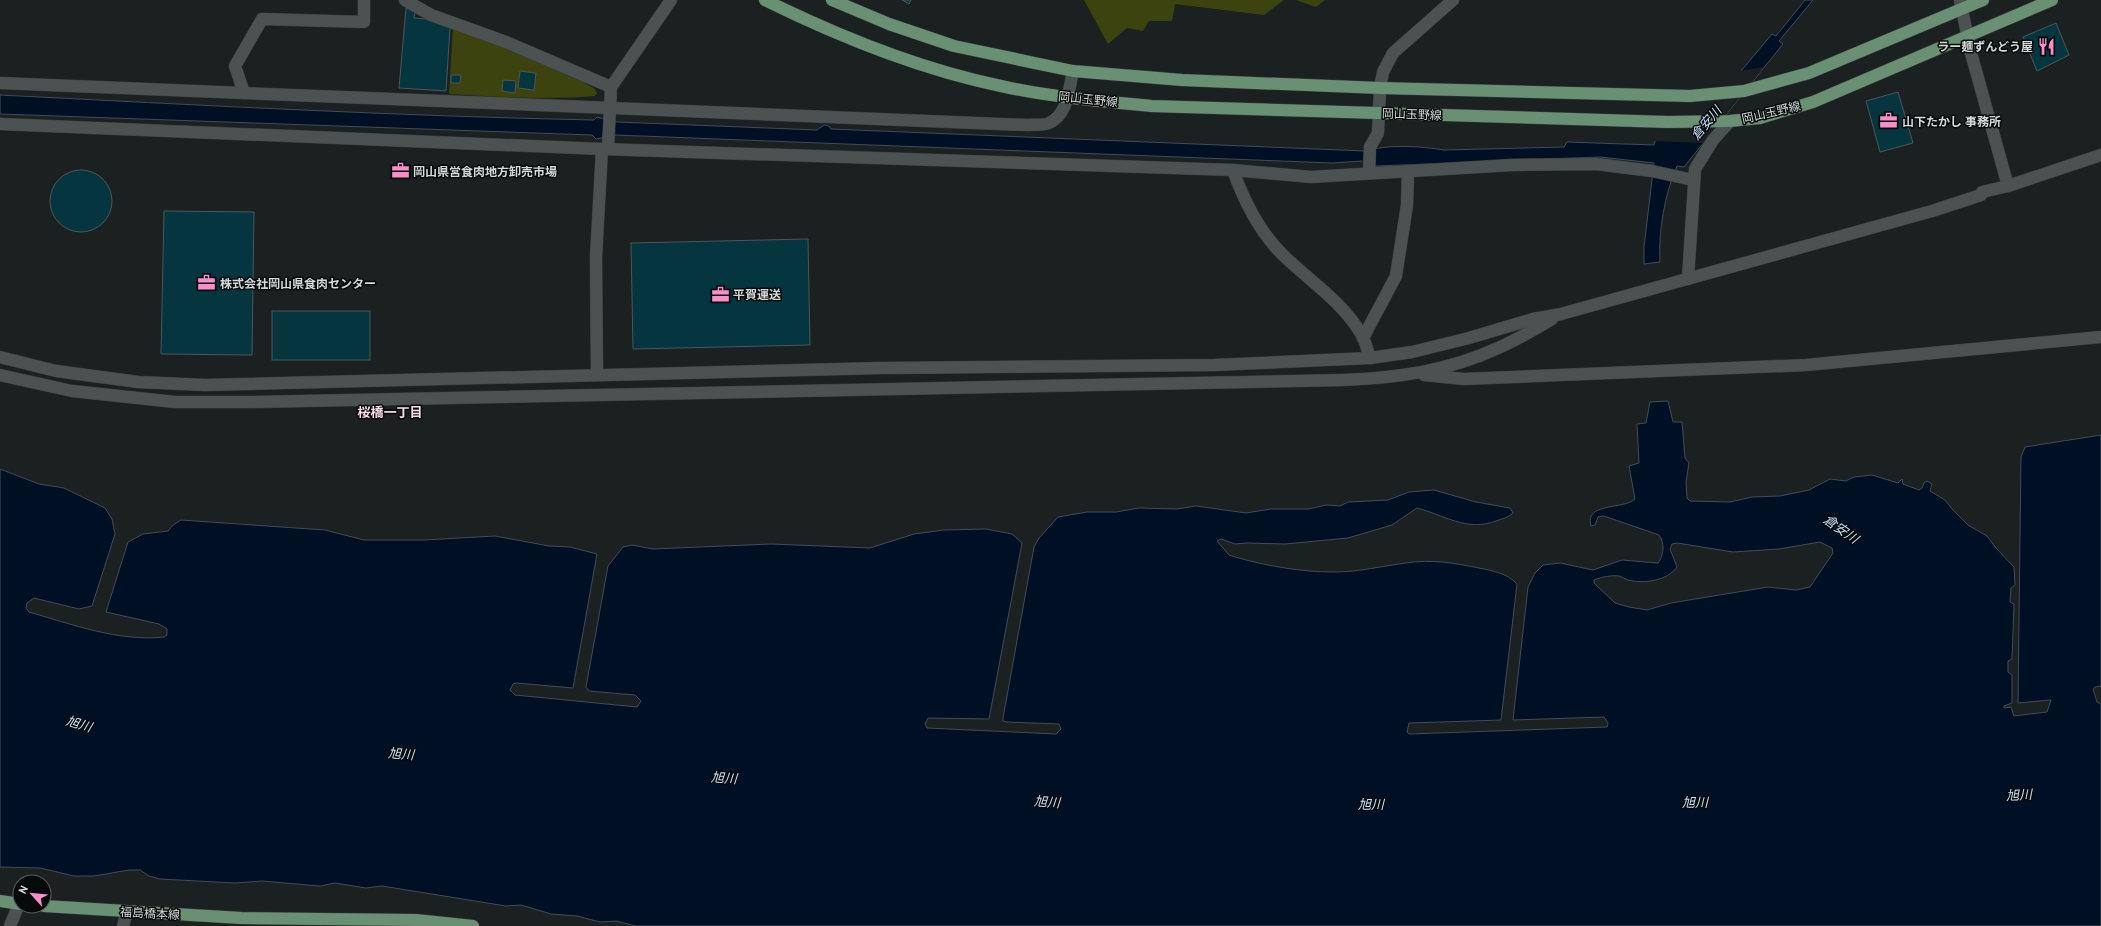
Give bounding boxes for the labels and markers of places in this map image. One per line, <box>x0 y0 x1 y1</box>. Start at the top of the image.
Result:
restaurant icon: ラー麺ずんどう屋 <box>2036 36 2056 56</box>
place label: ラー麺ずんどう屋 <box>1937 39 2033 54</box>
office icon: 山下たかし 事務所 <box>1879 111 1899 131</box>
place label: 山下たかし 事務所 <box>1902 114 2001 129</box>
office icon: 岡山県営食肉地方卸売市場 <box>390 161 410 181</box>
place label: 岡山県営食肉地方卸売市場 <box>413 164 557 179</box>
office icon: 株式会社岡山県食肉センター <box>197 273 217 293</box>
place label: 株式会社岡山県食肉センター <box>220 276 376 291</box>
office icon: 平賀運送 <box>710 284 730 304</box>
place label: 平賀運送 <box>733 287 781 302</box>

